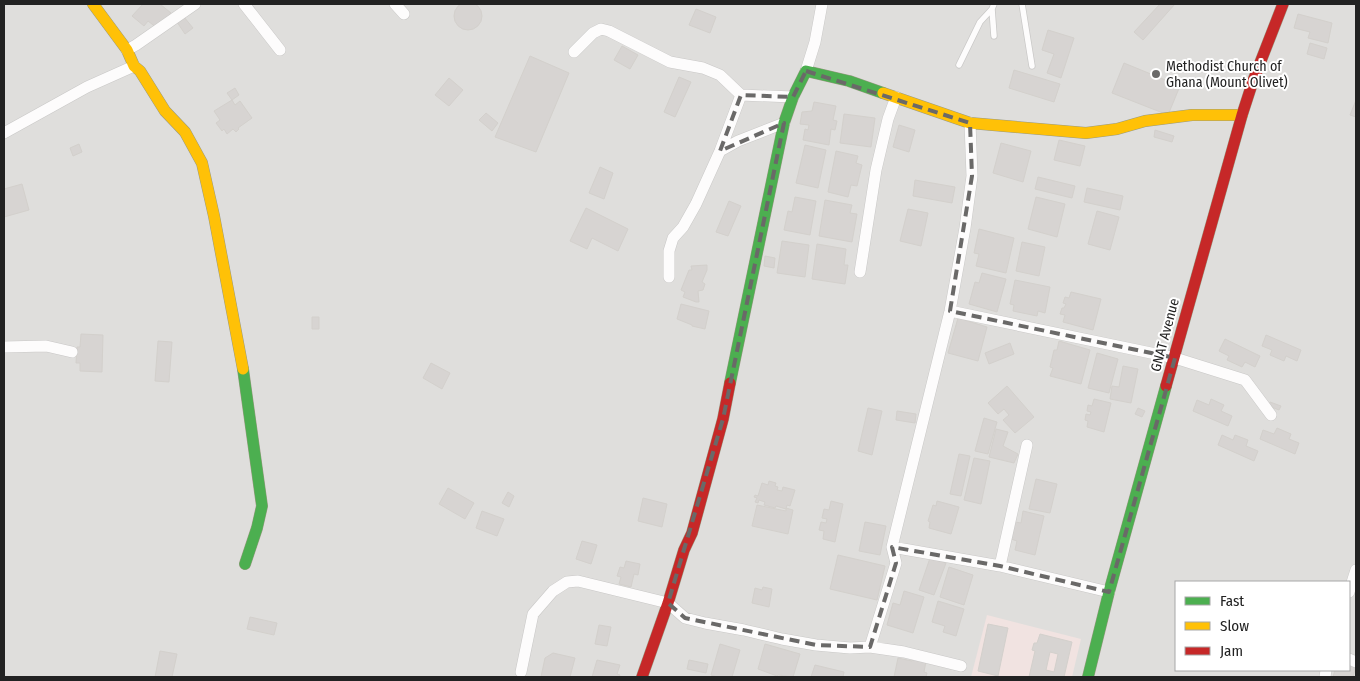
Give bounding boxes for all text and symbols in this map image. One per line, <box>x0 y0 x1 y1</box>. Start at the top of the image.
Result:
place label: Methodist Church of Ghana (Mount Olivet) <box>1166 58 1288 91</box>
marker: Methodist Church of Ghana (Mount Olivet) <box>1150 68 1162 80</box>
street label: GNAT Avenue <box>1147 296 1183 373</box>
legend <box>1175 581 1350 671</box>
text: Fast <box>1220 592 1244 610</box>
text: Slow <box>1220 617 1249 635</box>
text: Jam <box>1220 642 1243 660</box>

